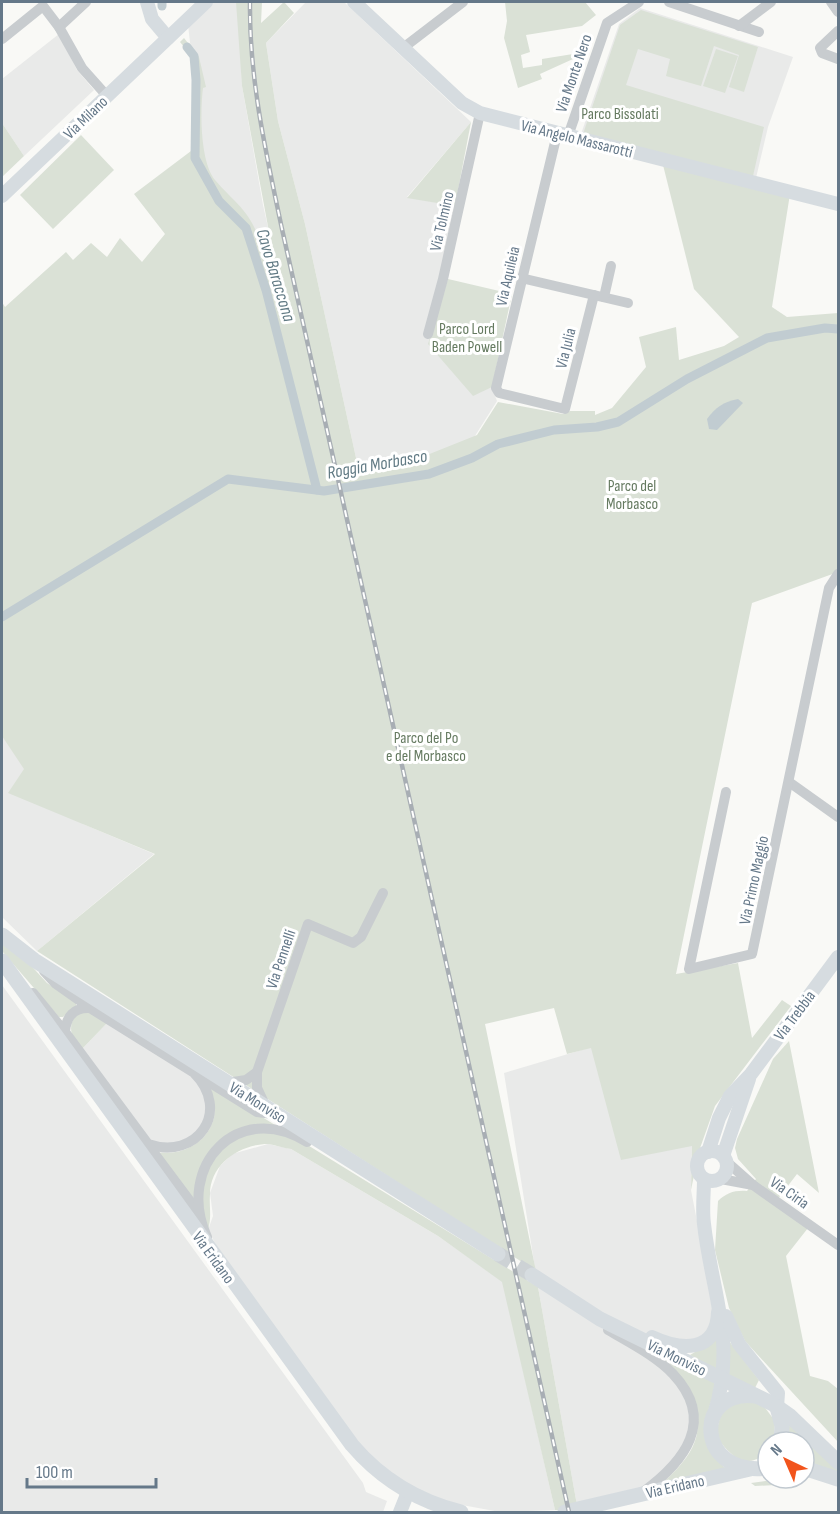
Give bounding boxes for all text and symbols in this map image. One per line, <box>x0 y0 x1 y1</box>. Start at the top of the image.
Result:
street label: Via Monte Nero <box>552 32 597 115</box>
street label: Via Milano <box>60 92 112 144</box>
park label: Parco Bissolati <box>581 105 659 124</box>
street label: Via Angelo Massarotti <box>519 116 635 163</box>
street label: Via Tolmino <box>426 190 459 253</box>
water label: Cavo Baraccona <box>251 226 300 325</box>
street label: Via Aquileia <box>492 245 525 308</box>
park label: Parco Lord Baden Powell <box>432 320 502 357</box>
street label: Via Julia <box>552 326 581 371</box>
water label: Roggia Morbasco <box>325 445 429 484</box>
park label: Parco del Morbasco <box>606 477 658 514</box>
park label: Parco del Po e del Morbasco <box>386 729 466 766</box>
street label: Via Primo Maggio <box>736 834 773 927</box>
street label: Via Pennelli <box>262 927 300 992</box>
street label: Via Trebbia <box>770 987 820 1045</box>
street label: Via Monviso <box>225 1078 289 1128</box>
street label: Via Ciria <box>766 1173 812 1213</box>
street label: Via Eridano <box>188 1228 238 1287</box>
street label: Via Monviso <box>644 1336 709 1381</box>
north arrow <box>756 1430 816 1490</box>
text: N <box>767 1440 786 1460</box>
scale bar <box>27 1451 156 1489</box>
text: 100 m <box>36 1462 73 1483</box>
street label: Via Eridano <box>644 1472 706 1503</box>

